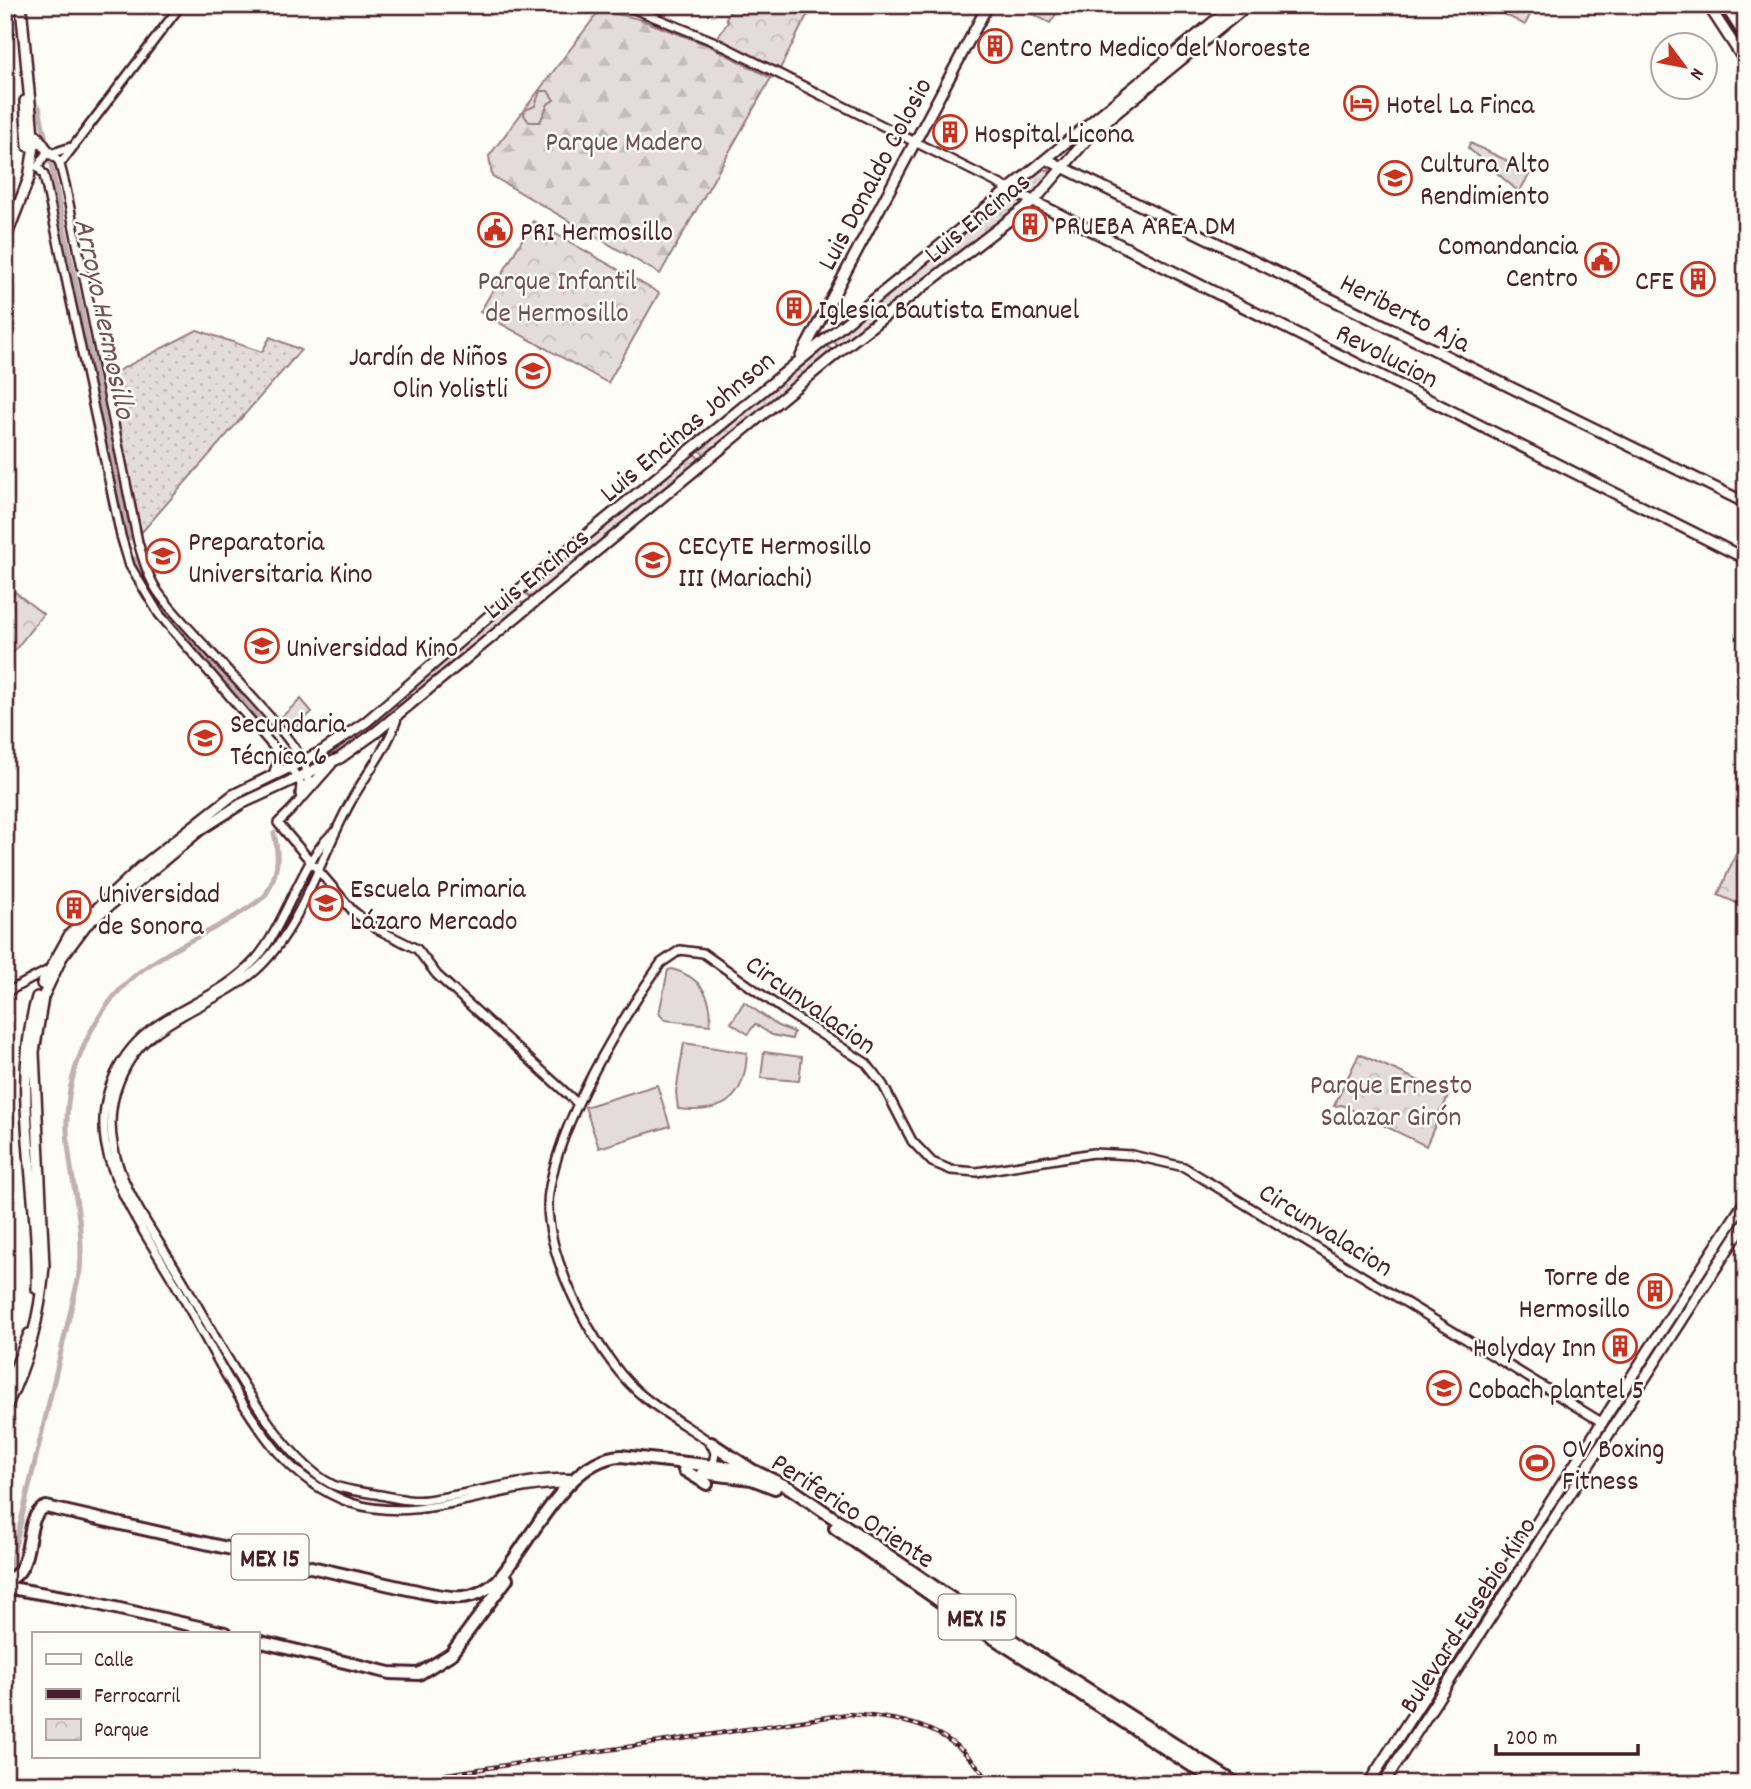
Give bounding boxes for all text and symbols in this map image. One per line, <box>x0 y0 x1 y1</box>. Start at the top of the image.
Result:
building icon: Centro Medico del Noroeste <box>976 27 1014 65</box>
place label: Centro Medico del Noroeste <box>1020 31 1310 71</box>
north arrow <box>1650 32 1720 102</box>
text: N <box>1682 62 1709 84</box>
street label: Luis Donaldo Colosio <box>810 72 945 279</box>
hotel icon: Hotel La Finca <box>1342 84 1380 122</box>
place label: Hotel La Finca <box>1386 88 1535 128</box>
building icon: Hospital Licona <box>931 113 969 151</box>
place label: Hospital Licona <box>974 117 1134 157</box>
park label: Parque Madero <box>545 125 703 165</box>
place label: Cultura Alto Rendimiento <box>1420 147 1550 219</box>
school or university icon: Cultura Alto Rendimiento <box>1376 159 1414 197</box>
street label: Luis Encinas <box>917 164 1041 275</box>
building icon: PRUEBA AREA DM <box>1011 205 1049 243</box>
place label: PRUEBA AREA DM <box>1054 209 1236 249</box>
public building icon: PRI Hermosillo <box>476 211 514 249</box>
water label: Arroyo Hermosillo <box>59 215 144 425</box>
place label: PRI Hermosillo <box>520 215 673 255</box>
place label: Comandancia Centro <box>1438 229 1579 301</box>
public building icon: Comandancia Centro <box>1583 241 1621 279</box>
building icon: CFE <box>1679 260 1717 298</box>
park label: Parque Infantil de Hermosillo <box>477 264 637 336</box>
place label: CFE <box>1635 264 1674 304</box>
street label: Heriberto Aja <box>1331 265 1477 366</box>
building icon: Iglesia Bautista Emanuel <box>775 289 813 327</box>
place label: Iglesia Bautista Emanuel <box>818 293 1079 333</box>
street label: Revolucion <box>1327 316 1444 401</box>
place label: Jardín de Niños Olin Yolistli <box>349 340 508 412</box>
street label: Luis Encinas Johnson <box>593 343 786 514</box>
school or university icon: Jardín de Niños Olin Yolistli <box>514 352 552 390</box>
street label: Luis Encinas <box>476 520 600 631</box>
place label: Preparatoria Universitaria Kino <box>188 525 373 597</box>
place label: CECyTE Hermosillo III (Mariachi) <box>678 529 871 601</box>
school or university icon: Preparatoria Universitaria Kino <box>144 537 182 575</box>
school or university icon: CECyTE Hermosillo III (Mariachi) <box>634 541 672 579</box>
school or university icon: Universidad Kino <box>243 627 281 665</box>
place label: Universidad Kino <box>286 631 458 671</box>
place label: Secundaria Técnica 6 <box>230 707 347 779</box>
school or university icon: Secundaria Técnica 6 <box>186 719 224 757</box>
place label: Escuela Primaria Lázaro Mercado <box>350 872 526 944</box>
place label: Universidad de Sonora <box>98 877 220 949</box>
school or university icon: Escuela Primaria Lázaro Mercado <box>307 884 345 922</box>
building icon: Universidad de Sonora <box>55 889 93 927</box>
street label: Circunvalacion <box>735 947 883 1067</box>
park label: Parque Ernesto Salazar Girón <box>1310 1068 1472 1140</box>
street label: Circunvalacion <box>1249 1175 1399 1289</box>
place label: Torre de Hermosillo <box>1519 1260 1630 1332</box>
building icon: Torre de Hermosillo <box>1636 1272 1674 1310</box>
building icon: Holyday Inn <box>1601 1327 1639 1365</box>
place label: Holyday Inn <box>1473 1331 1596 1371</box>
school or university icon: Cobach plantel 5 <box>1425 1369 1463 1407</box>
place label: Cobach plantel 5 <box>1468 1373 1644 1413</box>
place label: OV Boxing Fitness <box>1562 1432 1664 1504</box>
sports icon: OV Boxing Fitness <box>1518 1444 1556 1482</box>
street label: Periferico Oriente <box>762 1445 941 1581</box>
street label: Bulevard Eusebio Kino <box>1391 1510 1549 1723</box>
road number: MEX 15 <box>232 1534 308 1580</box>
road number: MEX 15 <box>939 1594 1016 1640</box>
legend <box>32 1632 259 1758</box>
text: Calle <box>94 1647 133 1677</box>
text: Ferrocarril <box>94 1683 180 1713</box>
scale bar <box>1496 1712 1637 1756</box>
text: Parque <box>94 1717 149 1747</box>
text: 200 m <box>1506 1725 1557 1755</box>

